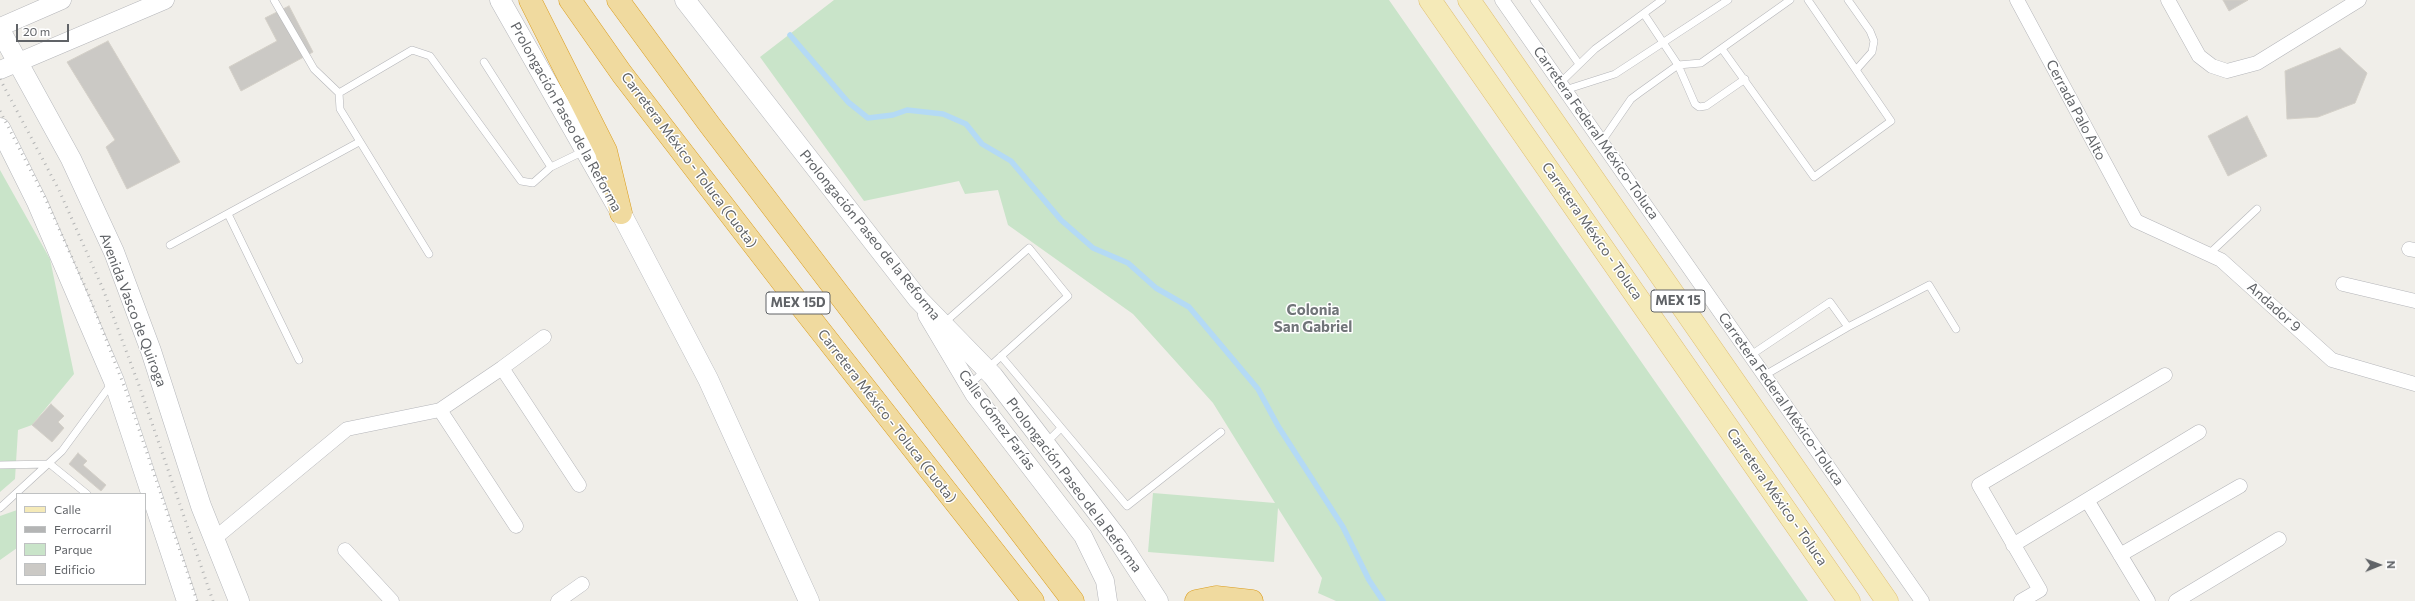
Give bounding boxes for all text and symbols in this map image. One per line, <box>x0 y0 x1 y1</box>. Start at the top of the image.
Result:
scale bar <box>18 16 71 42</box>
street label: Prolongación Paseo de la Reforma <box>507 19 625 215</box>
text: 20 m <box>23 24 50 38</box>
street label: Carretera Federal México-Toluca <box>1530 43 1662 223</box>
street label: Cerrada Palo Alto <box>2042 57 2110 163</box>
street label: Carretera México - Toluca (Cuota) <box>617 69 761 251</box>
street label: Prolongación Paseo de la Reforma <box>796 146 944 324</box>
street label: Carretera México - Toluca <box>1538 159 1646 303</box>
street label: Avenida Vasco de Quiroga <box>96 231 170 389</box>
street label: Andador 9 <box>2244 279 2304 335</box>
road number: MEX 15 <box>1651 290 1705 312</box>
road number: MEX 15D <box>766 292 830 314</box>
district label: Colonia San Gabriel <box>1274 301 1352 336</box>
street label: Carretera Federal México-Toluca <box>1715 309 1847 489</box>
street label: Carretera México - Toluca (Cuota) <box>814 326 960 506</box>
street label: Calle Gómez Farías <box>955 367 1039 473</box>
street label: Prolongación Paseo de la Reforma <box>1003 394 1145 576</box>
street label: Carretera México - Toluca <box>1723 425 1831 569</box>
legend <box>16 493 146 585</box>
text: Calle <box>54 502 81 516</box>
text: Ferrocarril <box>54 522 111 536</box>
text: Parque <box>54 542 92 556</box>
north arrow <box>2359 545 2399 585</box>
text: N <box>2385 561 2398 569</box>
text: Edificio <box>54 562 95 576</box>

